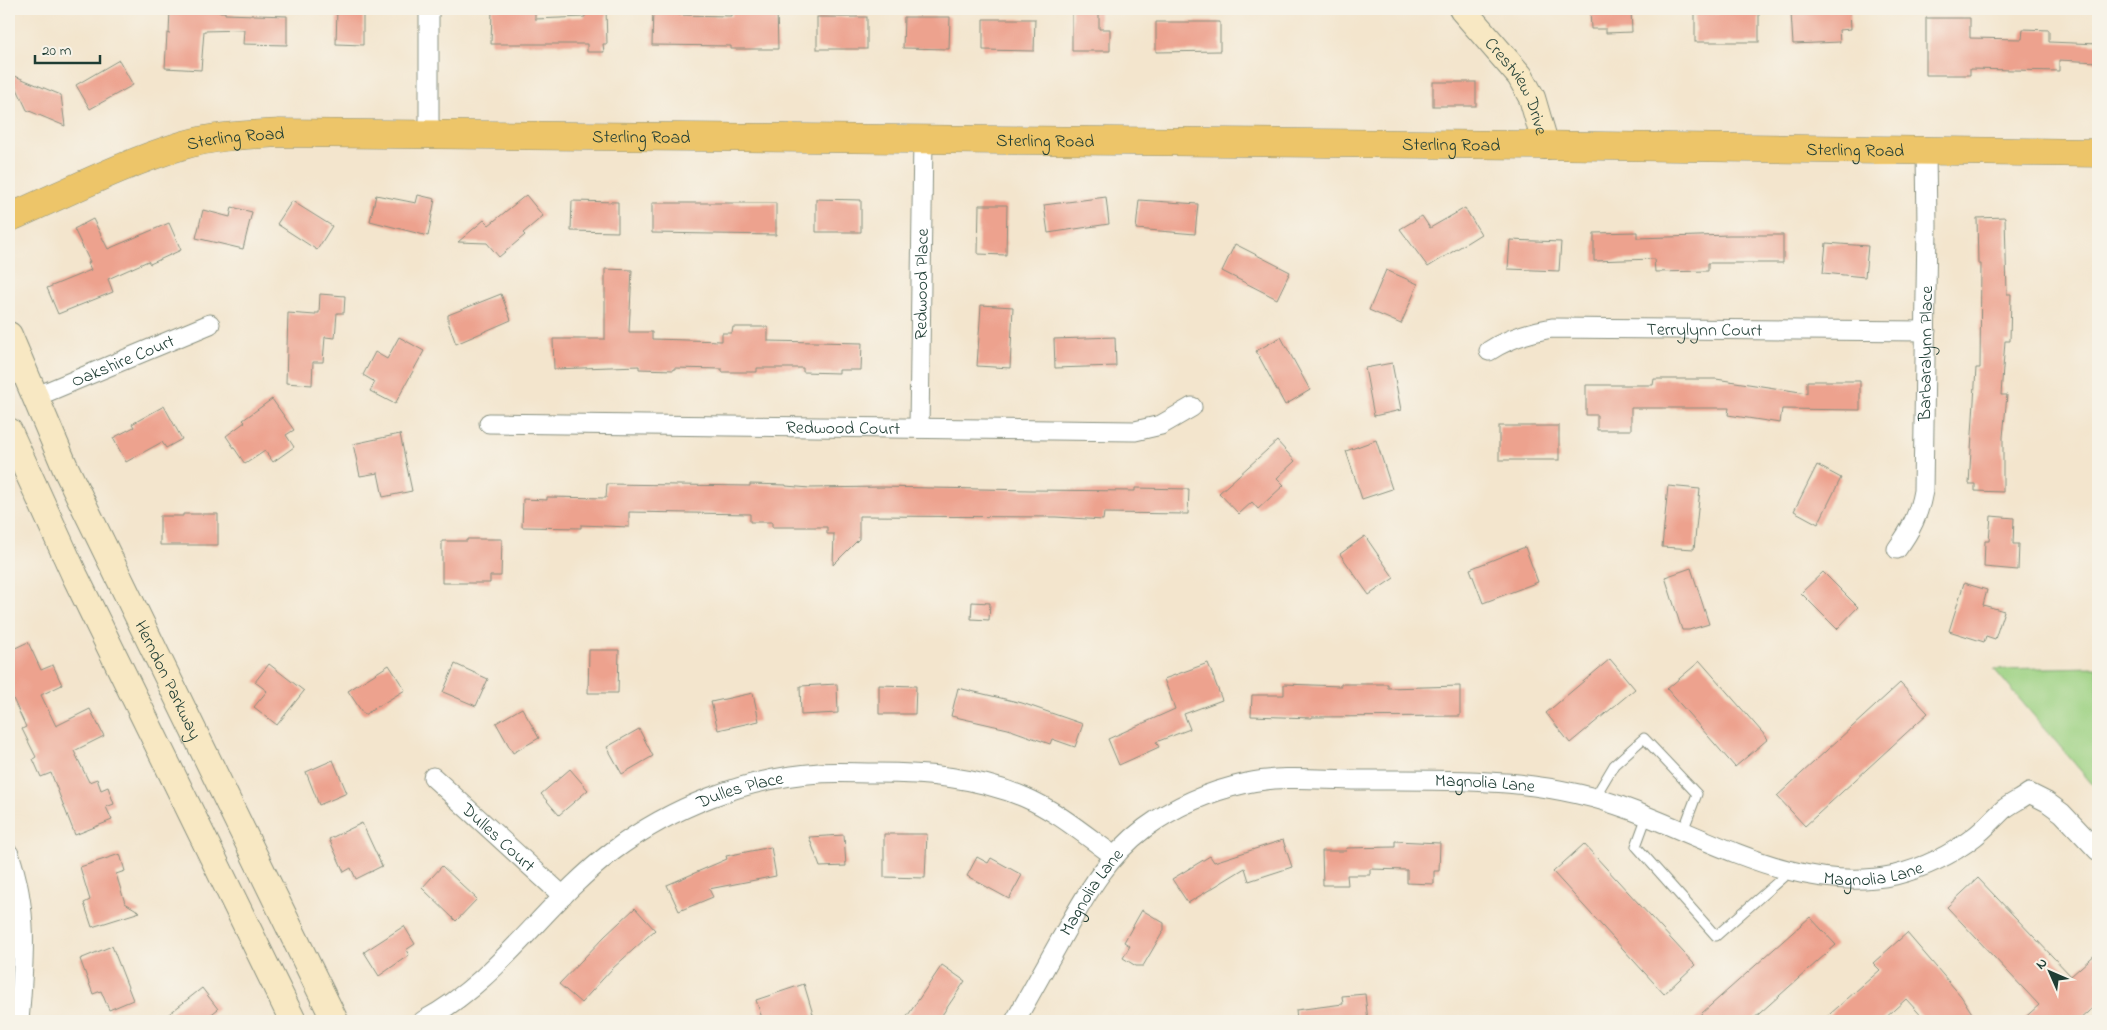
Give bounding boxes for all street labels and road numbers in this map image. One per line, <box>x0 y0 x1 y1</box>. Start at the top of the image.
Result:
street label: Crestview Drive <box>1477 32 1553 139</box>
street label: Sterling Road <box>184 122 285 159</box>
street label: Sterling Road <box>592 125 691 153</box>
street label: Sterling Road <box>996 129 1094 156</box>
street label: Sterling Road <box>1402 133 1500 160</box>
street label: Sterling Road <box>1806 138 1904 166</box>
street label: Redwood Place <box>909 227 937 340</box>
street label: Barbaralynn Place <box>1913 284 1941 422</box>
street label: Terrylynn Court <box>1646 318 1763 345</box>
street label: Oakshire Court <box>68 329 179 395</box>
street label: Redwood Court <box>786 416 900 443</box>
street label: Herndon Parkway <box>127 616 207 745</box>
street label: Dulles Place <box>692 766 787 817</box>
street label: Magnolia Lane <box>1435 769 1537 801</box>
street label: Dulles Court <box>454 797 540 879</box>
street label: Magnolia Lane <box>1054 843 1131 941</box>
street label: Magnolia Lane <box>1822 856 1928 895</box>

